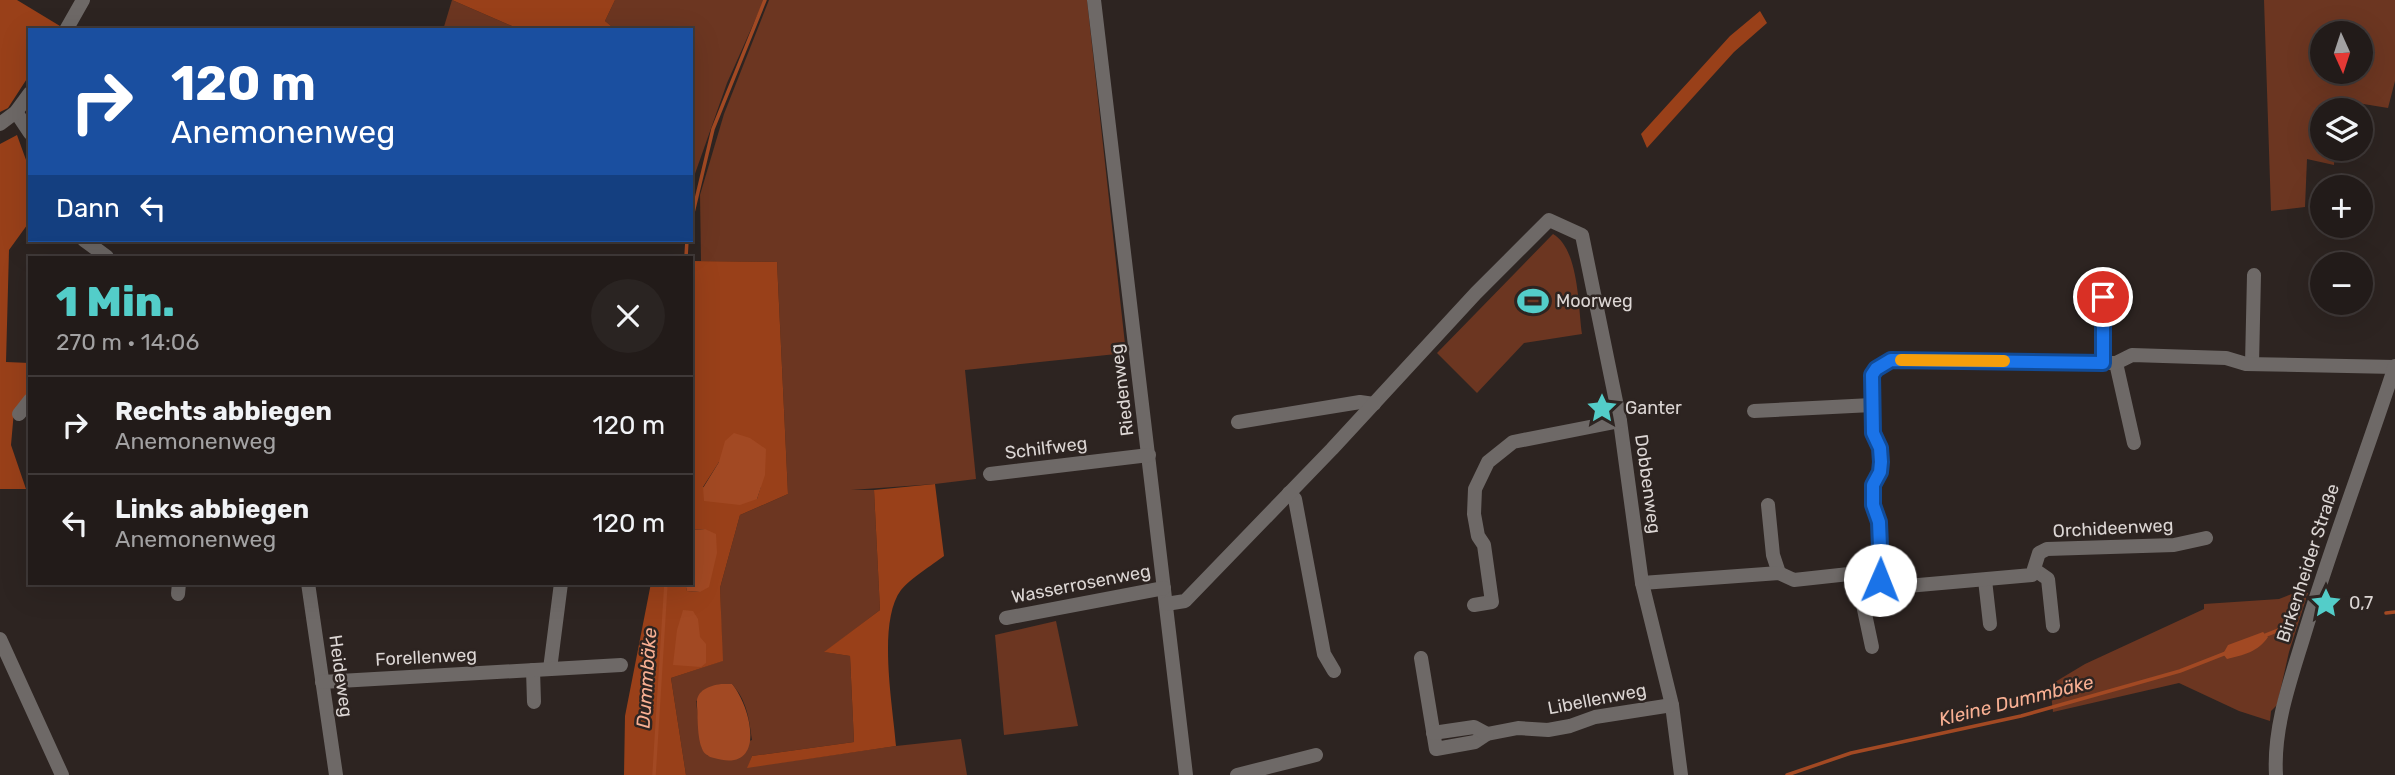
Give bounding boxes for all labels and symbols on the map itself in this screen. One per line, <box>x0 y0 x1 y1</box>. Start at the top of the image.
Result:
north arrow <box>2310 21 2373 84</box>
pin <box>2073 267 2133 327</box>
sports icon: Moorweg <box>1516 284 1550 318</box>
place label: Moorweg <box>1556 290 1633 312</box>
street label: Riedenweg <box>1105 343 1139 437</box>
place icon: Ganter <box>1585 391 1619 425</box>
place label: Ganter <box>1625 397 1682 419</box>
street label: Schilfweg <box>1004 432 1088 464</box>
street label: Dobbenweg <box>1630 433 1666 535</box>
street label: Birkenheider Straße <box>2272 481 2344 645</box>
street label: Orchideenweg <box>2052 514 2174 542</box>
position arrow <box>1843 543 1917 617</box>
street label: Wasserrosenweg <box>1010 560 1152 608</box>
place icon: 0,7 <box>2309 586 2343 620</box>
place label: 0,7 <box>2349 592 2373 614</box>
water label: Dummbäke <box>632 627 662 729</box>
street label: Heideweg <box>324 633 358 719</box>
street label: Forellenweg <box>374 643 478 671</box>
water label: Kleine Dummbäke <box>1936 670 2096 731</box>
street label: Libellenweg <box>1546 679 1648 719</box>

